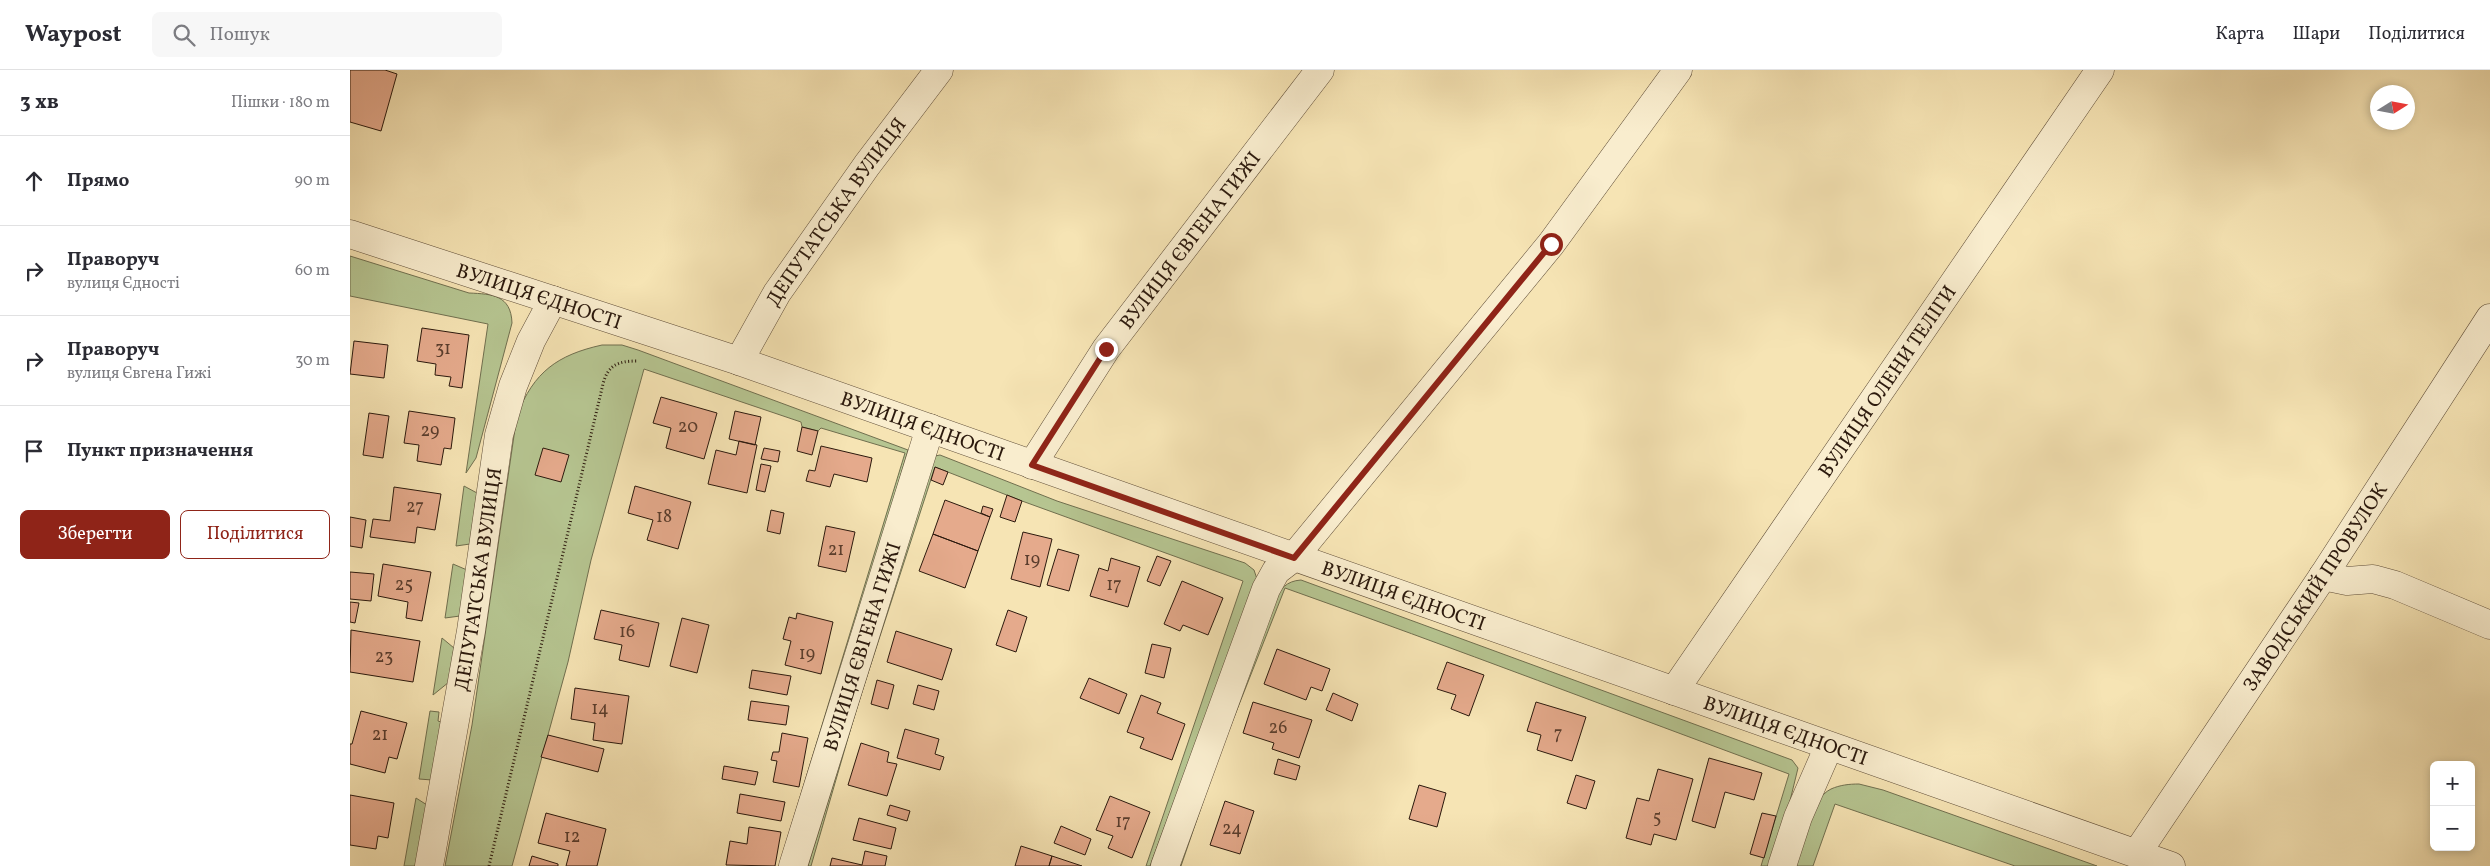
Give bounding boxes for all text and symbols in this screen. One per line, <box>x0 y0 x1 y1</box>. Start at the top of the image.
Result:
search box <box>152 12 502 57</box>
text: Waypost <box>25 18 122 52</box>
icon: search <box>170 21 198 49</box>
text: Пошук <box>210 22 270 48</box>
text: Карта <box>2216 22 2264 47</box>
text: Шари <box>2292 22 2340 47</box>
text: Поділитися <box>2368 22 2465 47</box>
north arrow <box>2370 85 2415 130</box>
text: 3 хв <box>20 88 59 117</box>
text: Пішки · 180 m <box>231 92 330 114</box>
street label: ДЕПУТАТСЬКА ВУЛИЦЯ <box>760 113 914 312</box>
street label: ВУЛИЦЯ ЄВГЕНА ГИЖІ <box>1114 146 1269 336</box>
icon: ahead <box>20 167 48 195</box>
text: Прямо <box>67 168 129 194</box>
text: 90 m <box>294 170 330 192</box>
route start <box>1540 233 1563 256</box>
text: Праворуч <box>67 247 159 273</box>
icon: right <box>20 257 48 285</box>
street label: ВУЛИЦЯ ЄДНОСТІ <box>452 258 625 338</box>
text: 60 m <box>295 260 330 282</box>
text: вулиця Єдності <box>67 273 180 295</box>
street label: ВУЛИЦЯ ОЛЕНИ ТЕЛІГИ <box>1813 280 1964 484</box>
text: Праворуч <box>67 337 159 363</box>
house number: 31 <box>435 337 451 362</box>
route end <box>1095 338 1118 361</box>
icon: right <box>20 347 48 375</box>
text: 30 m <box>295 350 330 372</box>
text: вулиця Євгена Гижі <box>67 363 212 385</box>
street label: ВУЛИЦЯ ЄДНОСТІ <box>836 386 1008 470</box>
house number: 20 <box>678 415 698 440</box>
house number: 29 <box>421 419 439 444</box>
icon: arrive <box>20 437 48 465</box>
text: Пункт призначення <box>67 438 253 464</box>
street label: ДЕПУТАТСЬКА ВУЛИЦЯ <box>449 466 510 694</box>
street label: ЗАВОДСЬКИЙ ПРОВУЛОК <box>2237 478 2396 698</box>
house number: 27 <box>406 495 424 520</box>
house number: 18 <box>656 505 672 530</box>
button: Зберегти <box>20 510 170 559</box>
button: Поділитися <box>180 510 330 559</box>
house number: 21 <box>828 538 844 563</box>
street label: ВУЛИЦЯ ЄВГЕНА ГИЖІ <box>818 539 909 755</box>
house number: 19 <box>1024 548 1040 573</box>
street label: ВУЛИЦЯ ЄДНОСТІ <box>1317 555 1489 639</box>
house number: 25 <box>395 573 413 598</box>
house number: 17 <box>1106 573 1122 598</box>
house number: 16 <box>619 620 635 645</box>
house number: 19 <box>799 642 815 667</box>
house number: 23 <box>375 645 393 670</box>
street label: ВУЛИЦЯ ЄДНОСТІ <box>1699 690 1871 774</box>
house number: 14 <box>591 697 609 722</box>
house number: 26 <box>1269 716 1287 741</box>
house number: 7 <box>1554 722 1562 747</box>
house number: 21 <box>372 723 388 748</box>
map controls <box>2430 761 2475 851</box>
button: + <box>2430 761 2475 806</box>
house number: 5 <box>1653 806 1661 831</box>
button: − <box>2430 806 2475 851</box>
house number: 17 <box>1115 810 1131 835</box>
house number: 24 <box>1222 817 1242 842</box>
house number: 12 <box>564 825 580 850</box>

